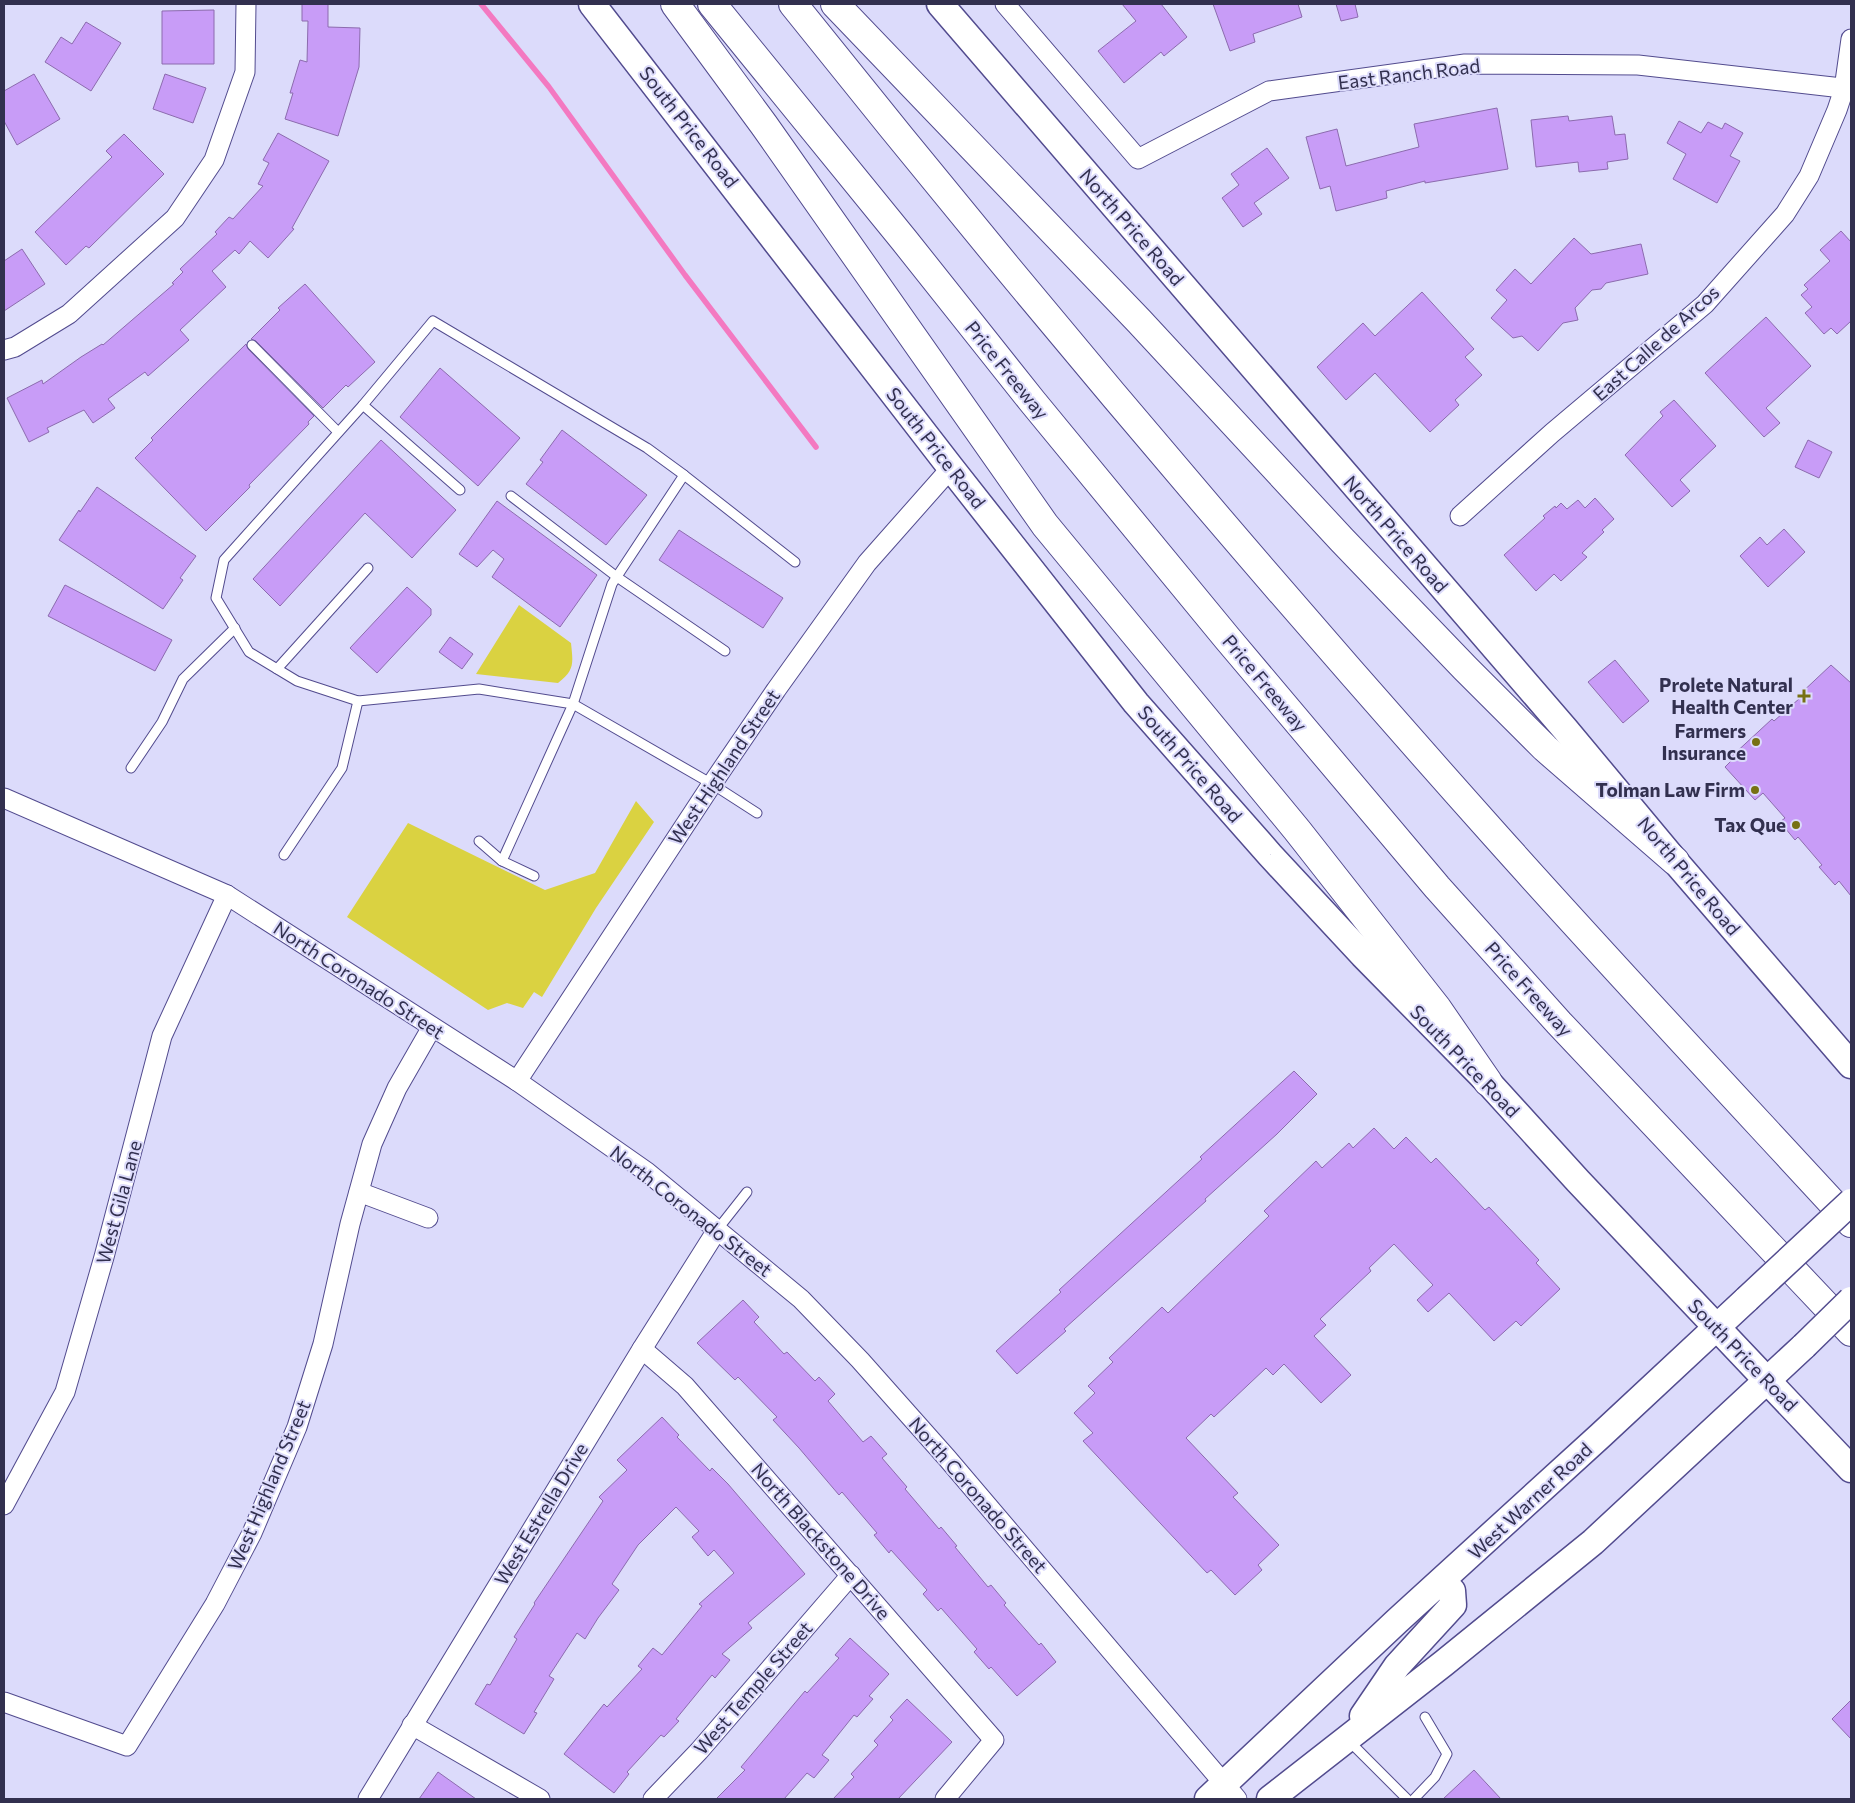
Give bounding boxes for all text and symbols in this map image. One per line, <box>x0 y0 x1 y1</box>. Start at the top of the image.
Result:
street label: East Ranch Road <box>1337 53 1481 94</box>
street label: South Price Road <box>635 62 744 192</box>
street label: North Price Road <box>1075 163 1189 290</box>
street label: East Calle de Arcos <box>1588 280 1723 405</box>
street label: Price Freeway <box>961 316 1054 424</box>
street label: South Price Road <box>882 383 991 513</box>
street label: North Price Road <box>1339 470 1453 597</box>
street label: Price Freeway <box>1218 629 1313 736</box>
place label: Prolete Natural Health Center <box>1659 673 1793 718</box>
street label: West Highland Street <box>663 685 784 849</box>
marker: Prolete Natural Health Center <box>1797 689 1811 703</box>
street label: South Price Road <box>1133 701 1247 827</box>
place label: Farmers Insurance <box>1661 719 1746 764</box>
marker: Farmers Insurance <box>1750 736 1762 748</box>
place label: Tolman Law Firm <box>1596 778 1745 801</box>
marker: Tolman Law Firm <box>1749 784 1761 796</box>
street label: North Price Road <box>1633 812 1746 940</box>
place label: Tax Que <box>1714 813 1786 836</box>
marker: Tax Que <box>1790 819 1802 831</box>
street label: North Coronado Street <box>270 916 449 1044</box>
street label: Price Freeway <box>1481 936 1578 1041</box>
street label: South Price Road <box>1406 1000 1525 1122</box>
street label: West Gila Lane <box>91 1138 146 1266</box>
street label: North Coronado Street <box>606 1140 777 1281</box>
street label: South Price Road <box>1684 1294 1803 1416</box>
street label: West Highland Street <box>222 1396 315 1573</box>
street label: North Coronado Street <box>904 1412 1052 1577</box>
street label: West Warner Road <box>1463 1437 1596 1564</box>
street label: West Estrella Drive <box>489 1438 592 1589</box>
street label: North Blackstone Drive <box>747 1458 896 1624</box>
street label: West Temple Street <box>689 1616 817 1759</box>

